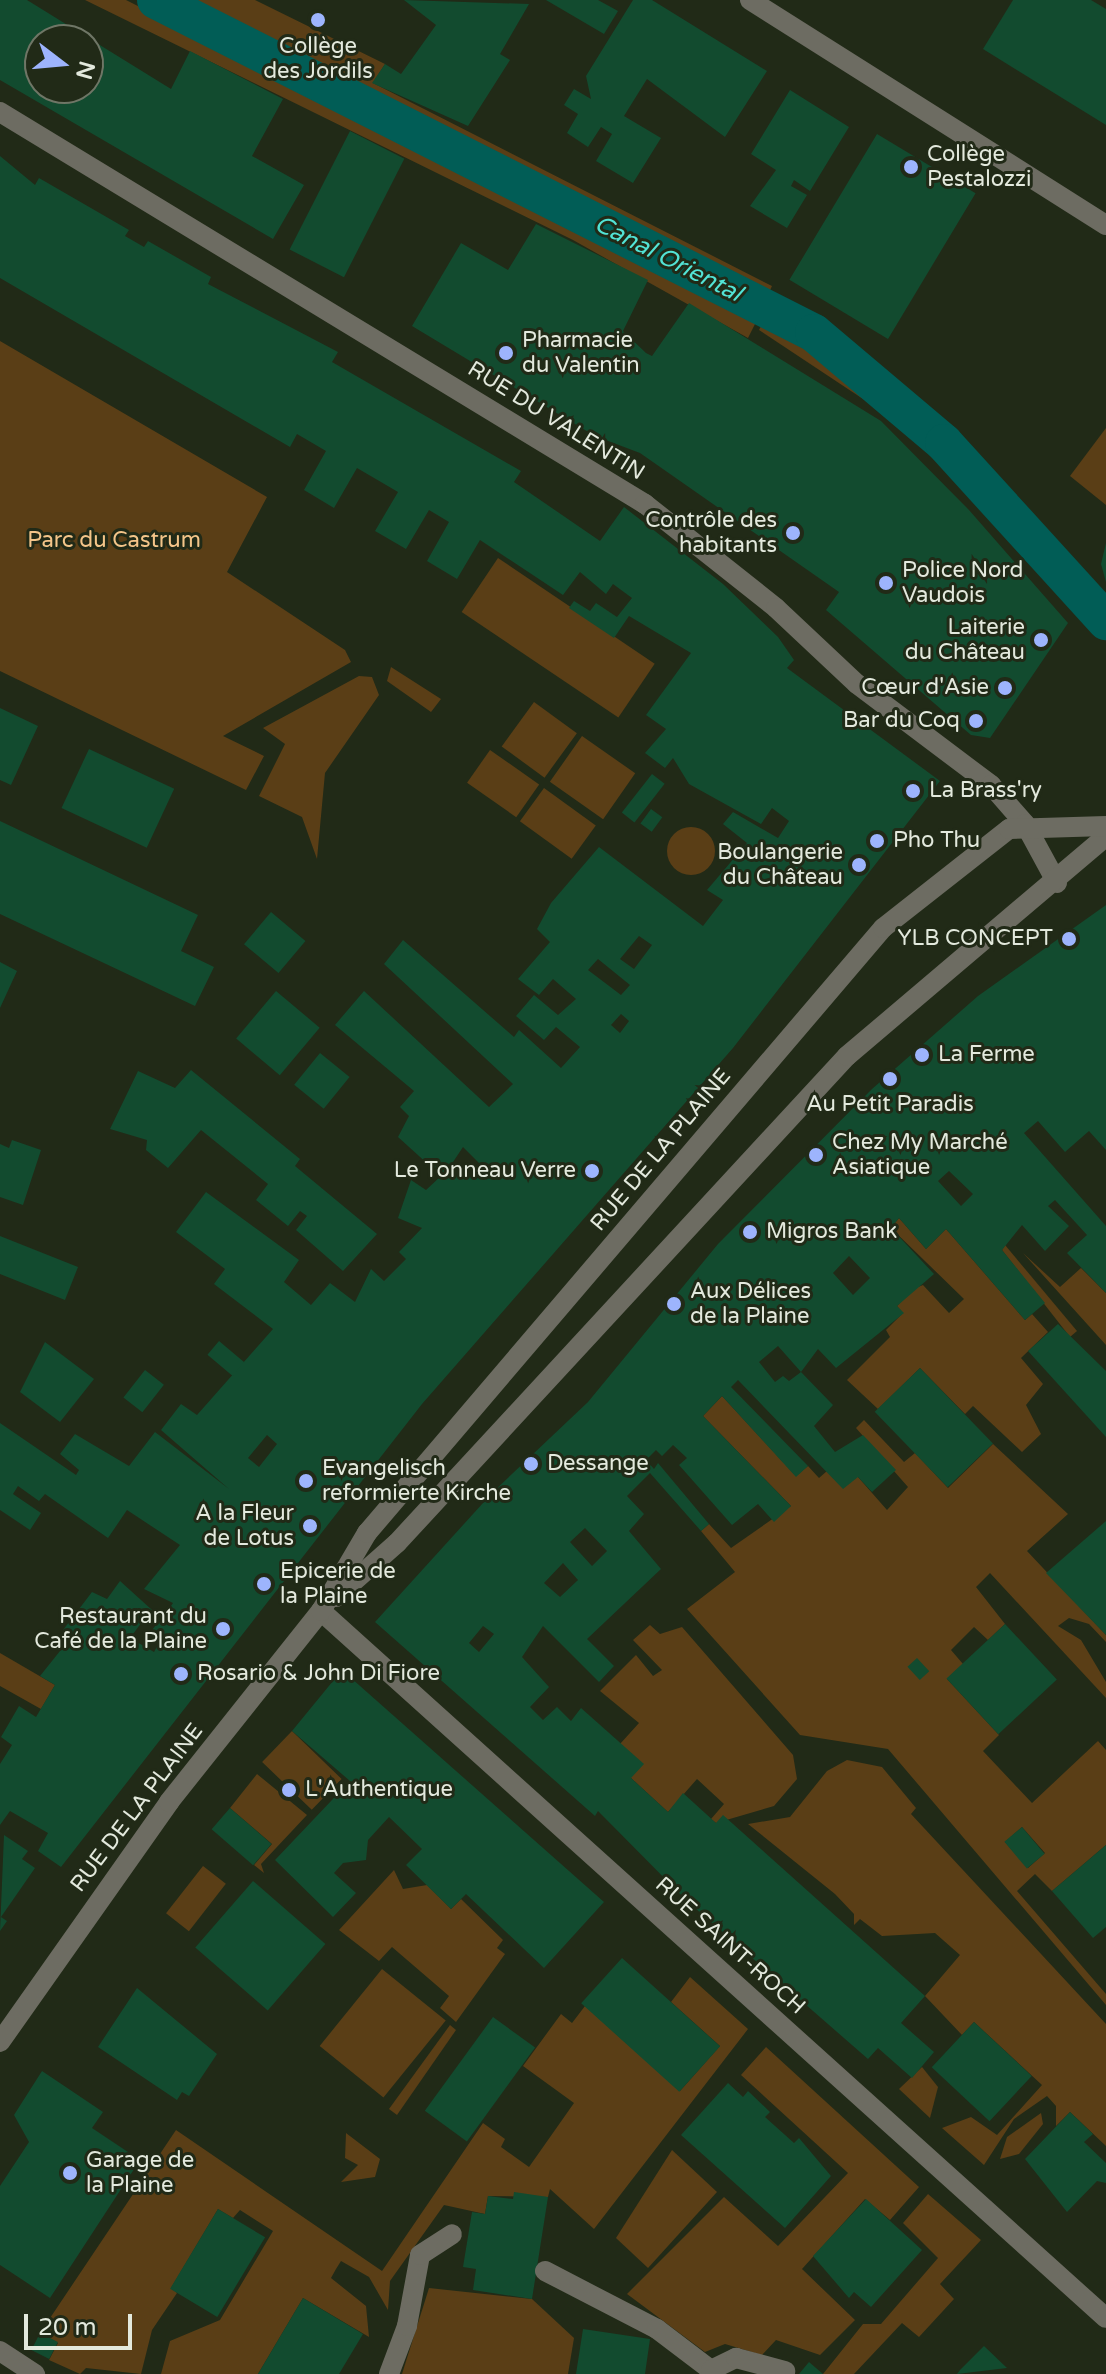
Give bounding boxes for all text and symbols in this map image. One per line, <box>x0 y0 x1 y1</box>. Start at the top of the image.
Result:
marker: Collège des Jordils <box>309 11 327 29</box>
north arrow <box>24 24 104 104</box>
place label: Collège des Jordils <box>263 33 373 84</box>
text: N <box>70 58 100 82</box>
place label: Collège Pestalozzi <box>927 141 1031 192</box>
marker: Collège Pestalozzi <box>902 158 920 176</box>
water label: Canal Oriental <box>590 210 746 308</box>
place label: Pharmacie du Valentin <box>522 327 640 378</box>
marker: Pharmacie du Valentin <box>497 344 515 362</box>
street label: RUE DU VALENTIN <box>463 356 649 486</box>
place label: Contrôle des habitants <box>645 507 777 558</box>
marker: Contrôle des habitants <box>784 524 802 542</box>
park label: Parc du Castrum <box>27 528 201 554</box>
place label: Police Nord Vaudois <box>902 557 1023 608</box>
marker: Police Nord Vaudois <box>877 574 895 592</box>
place label: Laiterie du Château <box>905 614 1025 666</box>
marker: Laiterie du Château <box>1032 631 1050 649</box>
place label: Cœur d'Asie <box>861 675 989 701</box>
marker: Cœur d'Asie <box>996 679 1014 697</box>
place label: Bar du Coq <box>843 708 960 734</box>
marker: Bar du Coq <box>967 712 985 730</box>
place label: La Brass'ry <box>929 778 1042 804</box>
marker: La Brass'ry <box>904 782 922 800</box>
place label: Pho Thu <box>893 828 980 854</box>
marker: Pho Thu <box>868 832 886 850</box>
place label: Boulangerie du Château <box>717 839 843 890</box>
marker: Boulangerie du Château <box>850 856 868 874</box>
place label: YLB CONCEPT <box>897 926 1053 952</box>
marker: YLB CONCEPT <box>1060 930 1078 948</box>
place label: La Ferme <box>938 1042 1035 1068</box>
marker: La Ferme <box>913 1046 931 1064</box>
street label: RUE DE LA PLAINE <box>585 1063 737 1237</box>
marker: Au Petit Paradis <box>881 1070 899 1088</box>
place label: Au Petit Paradis <box>806 1092 974 1118</box>
place label: Chez My Marché Asiatique <box>832 1129 1008 1180</box>
marker: Chez My Marché Asiatique <box>807 1146 825 1164</box>
place label: Le Tonneau Verre <box>394 1158 576 1184</box>
marker: Le Tonneau Verre <box>583 1162 601 1180</box>
place label: Migros Bank <box>766 1219 897 1245</box>
marker: Migros Bank <box>741 1223 759 1241</box>
place label: Aux Délices de la Plaine <box>690 1278 811 1330</box>
marker: Aux Délices de la Plaine <box>665 1295 683 1313</box>
place label: Dessange <box>547 1451 649 1477</box>
place label: Evangelisch reformierte Kirche <box>322 1455 511 1506</box>
marker: Dessange <box>522 1455 540 1473</box>
marker: Evangelisch reformierte Kirche <box>297 1472 315 1490</box>
place label: A la Fleur de Lotus <box>195 1500 294 1552</box>
marker: A la Fleur de Lotus <box>301 1517 319 1535</box>
place label: Epicerie de la Plaine <box>280 1558 396 1610</box>
marker: Epicerie de la Plaine <box>255 1575 273 1593</box>
place label: Restaurant du Café de la Plaine <box>34 1603 207 1654</box>
marker: Restaurant du Café de la Plaine <box>214 1620 232 1638</box>
place label: Rosario & John Di Fiore <box>197 1661 440 1687</box>
marker: Rosario & John Di Fiore <box>172 1665 190 1683</box>
street label: RUE DE LA PLAINE <box>65 1719 209 1897</box>
place label: L'Authentique <box>305 1777 453 1803</box>
marker: L'Authentique <box>280 1781 298 1799</box>
street label: RUE SAINT-ROCH <box>650 1872 810 2020</box>
place label: Garage de la Plaine <box>86 2147 194 2198</box>
marker: Garage de la Plaine <box>61 2164 79 2182</box>
scale bar <box>28 2298 136 2348</box>
text: 20 m <box>38 2313 96 2342</box>

